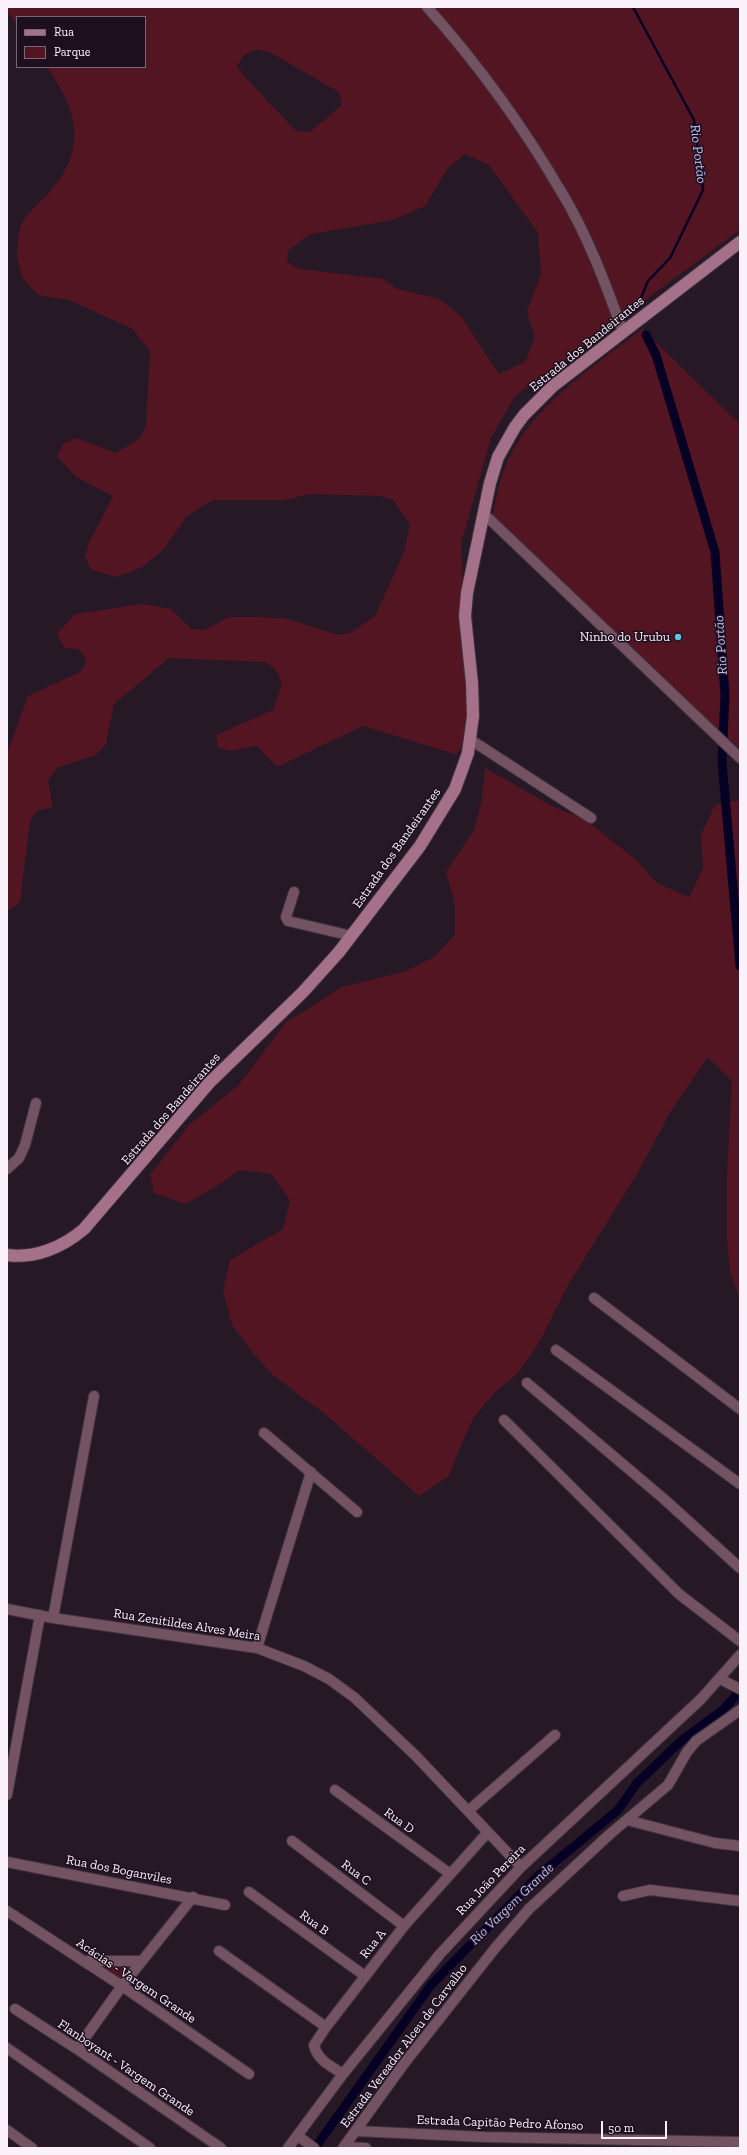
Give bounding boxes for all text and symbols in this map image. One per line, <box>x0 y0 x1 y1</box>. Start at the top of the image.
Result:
legend <box>16 16 146 68</box>
text: Rua <box>54 25 74 39</box>
text: Parque <box>54 45 90 59</box>
water label: Rio Portão <box>686 123 710 185</box>
street label: Estrada dos Bandeirantes <box>527 293 647 395</box>
water label: Rio Portão <box>711 615 731 675</box>
place label: Ninho do Urubu <box>580 629 670 645</box>
marker: Ninho do Urubu <box>673 632 683 642</box>
street label: Estrada dos Bandeirantes <box>350 785 444 911</box>
street label: Estrada dos Bandeirantes <box>118 1050 224 1168</box>
street label: Rua Zenitildes Alves Meira <box>112 1606 262 1644</box>
street label: Rua D <box>381 1805 417 1837</box>
street label: Rua João Pereira <box>453 1841 529 1919</box>
street label: Rua dos Boganviles <box>65 1852 173 1888</box>
street label: Rua C <box>338 1857 374 1889</box>
water label: Rio Vargem Grande <box>466 1859 558 1949</box>
street label: Rua B <box>296 1907 332 1939</box>
street label: Rua A <box>357 1926 389 1962</box>
street label: Acácias - Vargem Grande <box>73 1935 199 2027</box>
street label: Estrada Vereador Alceu de Carvalho <box>337 1961 471 2131</box>
street label: Flanboyant - Vargem Grande <box>55 2016 197 2120</box>
street label: Estrada Capitão Pedro Afonso <box>416 2112 584 2134</box>
scale bar <box>603 2113 669 2139</box>
text: 50 m <box>608 2121 634 2135</box>

